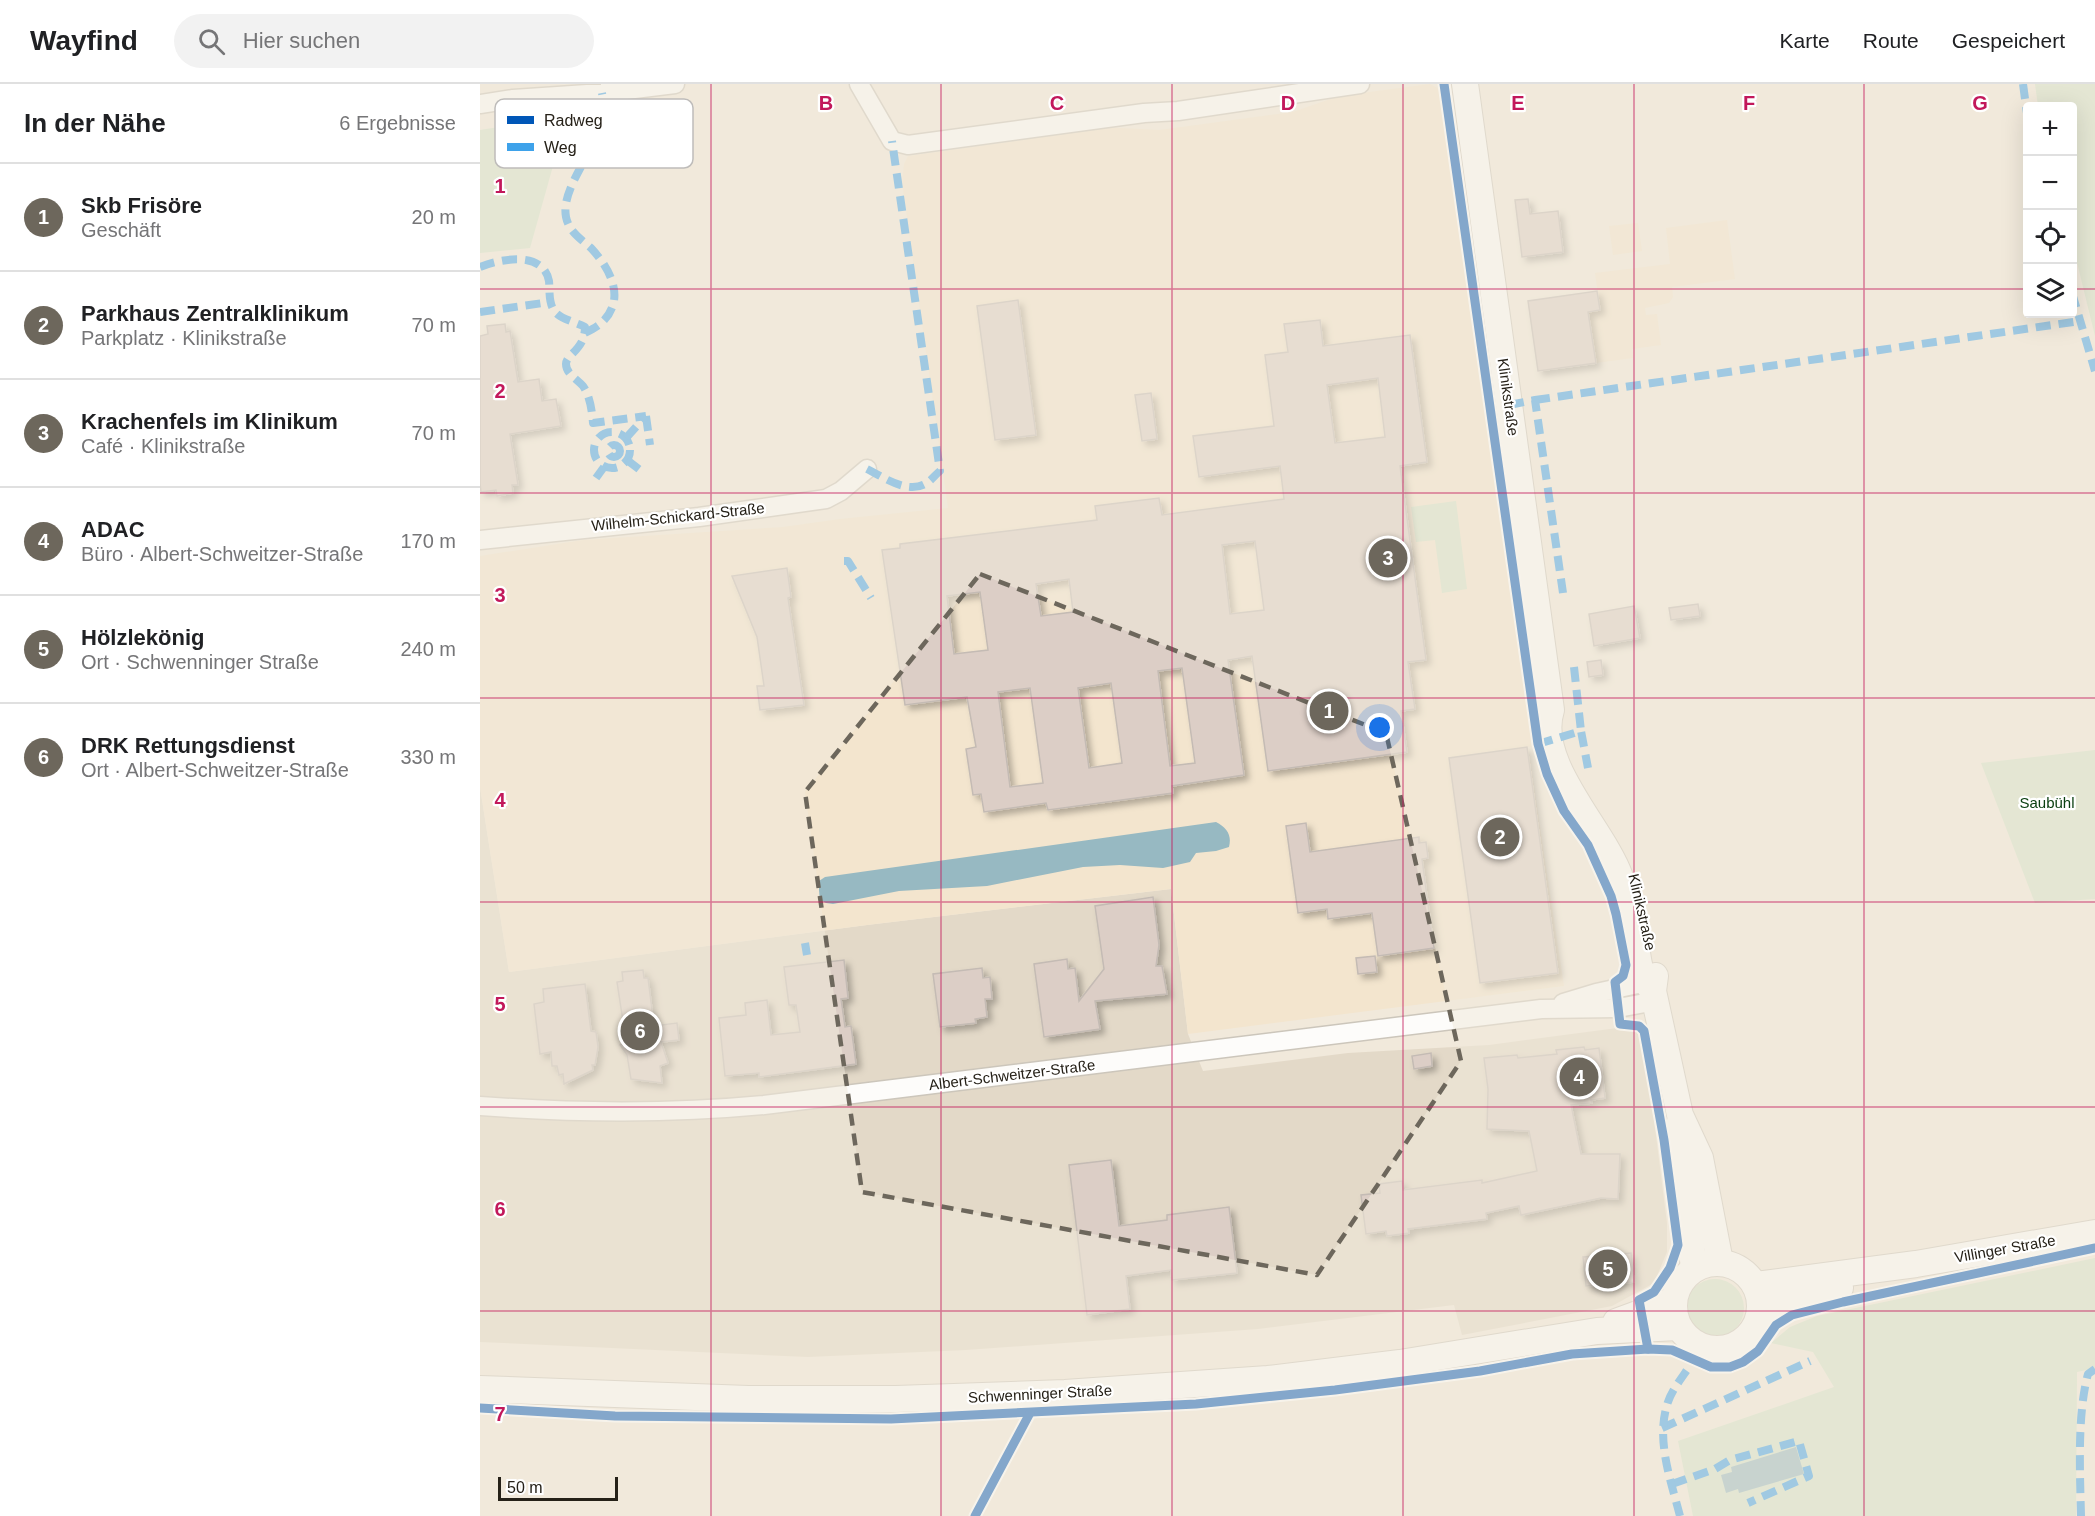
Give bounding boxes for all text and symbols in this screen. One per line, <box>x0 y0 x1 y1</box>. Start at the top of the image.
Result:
search box <box>174 14 594 68</box>
text: Wayfind <box>30 25 138 56</box>
icon: search <box>195 25 228 58</box>
text: Hier suchen <box>243 28 360 53</box>
text: Karte <box>1780 29 1830 52</box>
text: Route <box>1863 29 1919 52</box>
text: Gespeichert <box>1952 29 2065 52</box>
text: B <box>819 92 833 114</box>
text: C <box>1050 92 1064 114</box>
text: D <box>1281 92 1295 114</box>
text: E <box>1511 92 1525 114</box>
text: F <box>1743 92 1755 114</box>
text: G <box>1972 92 1988 114</box>
legend <box>495 99 693 168</box>
map controls <box>2023 102 2077 318</box>
button: + <box>2023 102 2077 156</box>
text: In der Nähe <box>24 108 166 138</box>
text: 6 Ergebnisse <box>339 112 456 134</box>
text: Radweg <box>544 112 603 129</box>
text: Weg <box>544 139 577 156</box>
button: − <box>2023 156 2077 210</box>
text: 1 <box>494 175 506 197</box>
text: Skb Frisöre <box>81 193 202 218</box>
text: 1 <box>38 206 49 228</box>
text: 20 m <box>412 206 456 228</box>
button: locate <box>2023 210 2077 264</box>
text: Geschäft <box>81 219 161 241</box>
button: layers <box>2023 264 2077 318</box>
text: Parkhaus Zentralklinikum <box>81 301 349 326</box>
text: 2 <box>38 314 49 336</box>
text: 70 m <box>412 314 456 336</box>
text: Parkplatz · Klinikstraße <box>81 327 287 349</box>
street label: Klinikstraße <box>1495 357 1522 437</box>
text: 2 <box>494 380 506 402</box>
text: Krachenfels im Klinikum <box>81 409 338 434</box>
text: 3 <box>38 422 49 444</box>
text: 70 m <box>412 422 456 444</box>
text: Café · Klinikstraße <box>81 435 246 457</box>
street label: Wilhelm-Schickard-Straße <box>590 499 765 534</box>
text: ADAC <box>81 517 145 542</box>
text: 4 <box>38 530 49 552</box>
text: 170 m <box>400 530 456 552</box>
pin: 3 <box>1368 536 1408 580</box>
text: Büro · Albert-Schweitzer-Straße <box>81 543 363 565</box>
text: 3 <box>494 584 506 606</box>
text: Hölzlekönig <box>81 625 204 650</box>
text: 5 <box>38 638 49 660</box>
text: 240 m <box>400 638 456 660</box>
text: Ort · Schwenninger Straße <box>81 651 319 673</box>
pin: 1 <box>1310 688 1348 734</box>
your location <box>1365 713 1394 742</box>
text: DRK Rettungsdienst <box>81 733 295 758</box>
text: 6 <box>38 746 49 768</box>
text: 330 m <box>400 746 456 768</box>
text: Ort · Albert-Schweitzer-Straße <box>81 759 349 781</box>
text: 4 <box>494 789 506 811</box>
park label: Saubühl <box>2019 794 2075 811</box>
pin: 2 <box>1480 814 1520 860</box>
street label: Klinikstraße <box>1625 872 1660 952</box>
text: 5 <box>494 993 506 1015</box>
pin: 6 <box>620 1008 660 1054</box>
pin: 4 <box>1560 1054 1598 1100</box>
street label: Albert-Schweitzer-Straße <box>928 1056 1096 1093</box>
text: 6 <box>494 1198 506 1220</box>
street label: Villinger Straße <box>1953 1231 2057 1266</box>
pin: 5 <box>1588 1246 1628 1292</box>
street label: Schwenninger Straße <box>968 1381 1112 1406</box>
text: 7 <box>494 1403 506 1425</box>
scale bar <box>498 1474 618 1502</box>
text: 50 m <box>507 1479 543 1496</box>

